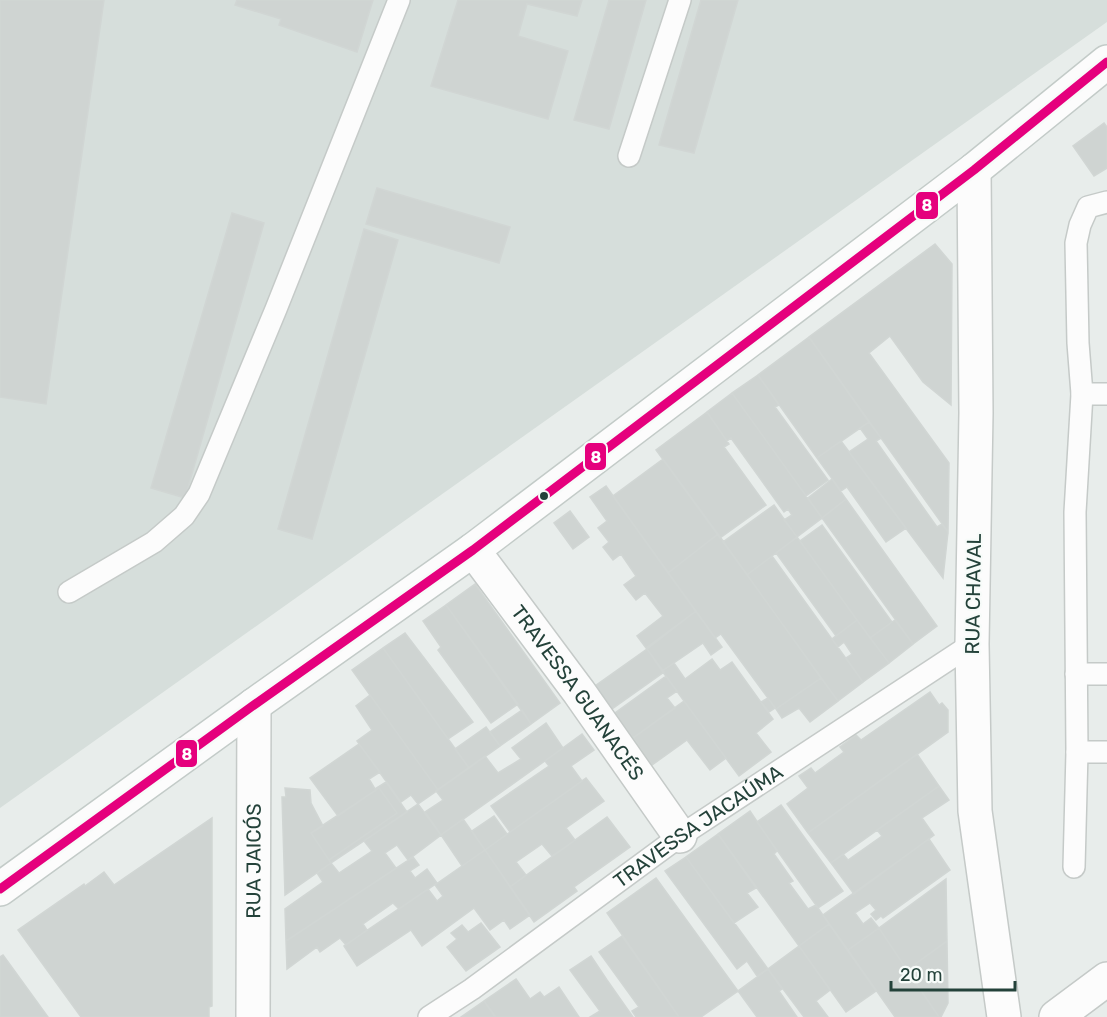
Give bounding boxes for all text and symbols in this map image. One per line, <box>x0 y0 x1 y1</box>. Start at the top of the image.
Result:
line badge: 8 <box>915 191 939 220</box>
text: 8 <box>922 196 933 215</box>
line badge: 8 <box>584 442 607 471</box>
text: 8 <box>591 448 602 467</box>
unlabelled marker <box>538 490 550 502</box>
street label: RUA CHAVAL <box>960 533 986 655</box>
street label: TRAVESSA GUANACÉS <box>506 600 649 785</box>
line badge: 8 <box>175 739 198 768</box>
text: 8 <box>182 745 193 764</box>
street label: TRAVESSA JACAÚMA <box>609 760 787 893</box>
street label: RUA JAICÓS <box>241 803 266 919</box>
scale bar <box>891 954 1016 992</box>
text: 20 m <box>900 964 942 986</box>

